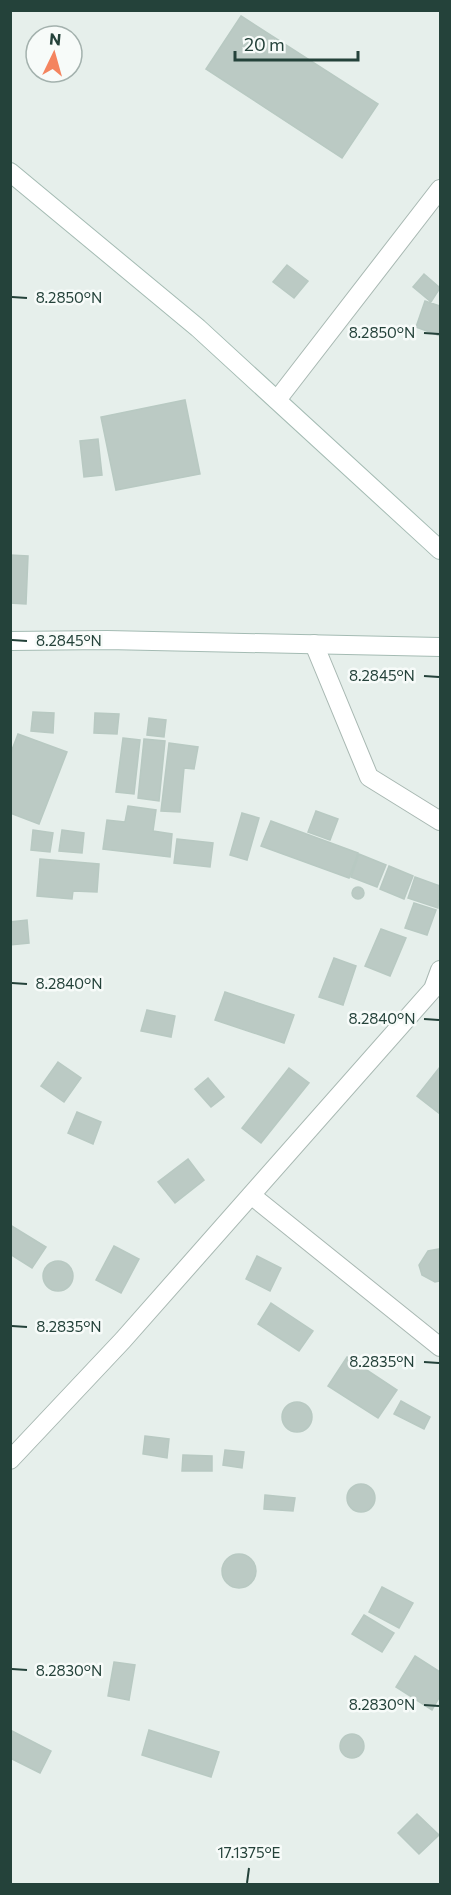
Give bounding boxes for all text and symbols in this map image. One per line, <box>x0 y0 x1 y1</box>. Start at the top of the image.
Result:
north arrow <box>24 24 84 84</box>
scale bar <box>235 24 358 62</box>
text: N <box>49 29 62 49</box>
text: 20 m <box>244 33 285 55</box>
text: 8.2850°N <box>36 288 102 306</box>
text: 8.2850°N <box>349 323 415 341</box>
text: 8.2845°N <box>36 631 102 649</box>
text: 8.2845°N <box>349 666 415 684</box>
text: 8.2840°N <box>36 974 102 992</box>
text: 8.2840°N <box>349 1009 415 1027</box>
text: 8.2835°N <box>36 1317 102 1335</box>
text: 8.2835°N <box>349 1352 415 1370</box>
text: 8.2830°N <box>36 1661 102 1679</box>
text: 8.2830°N <box>349 1695 415 1713</box>
text: 17.1375°E <box>217 1843 281 1861</box>

